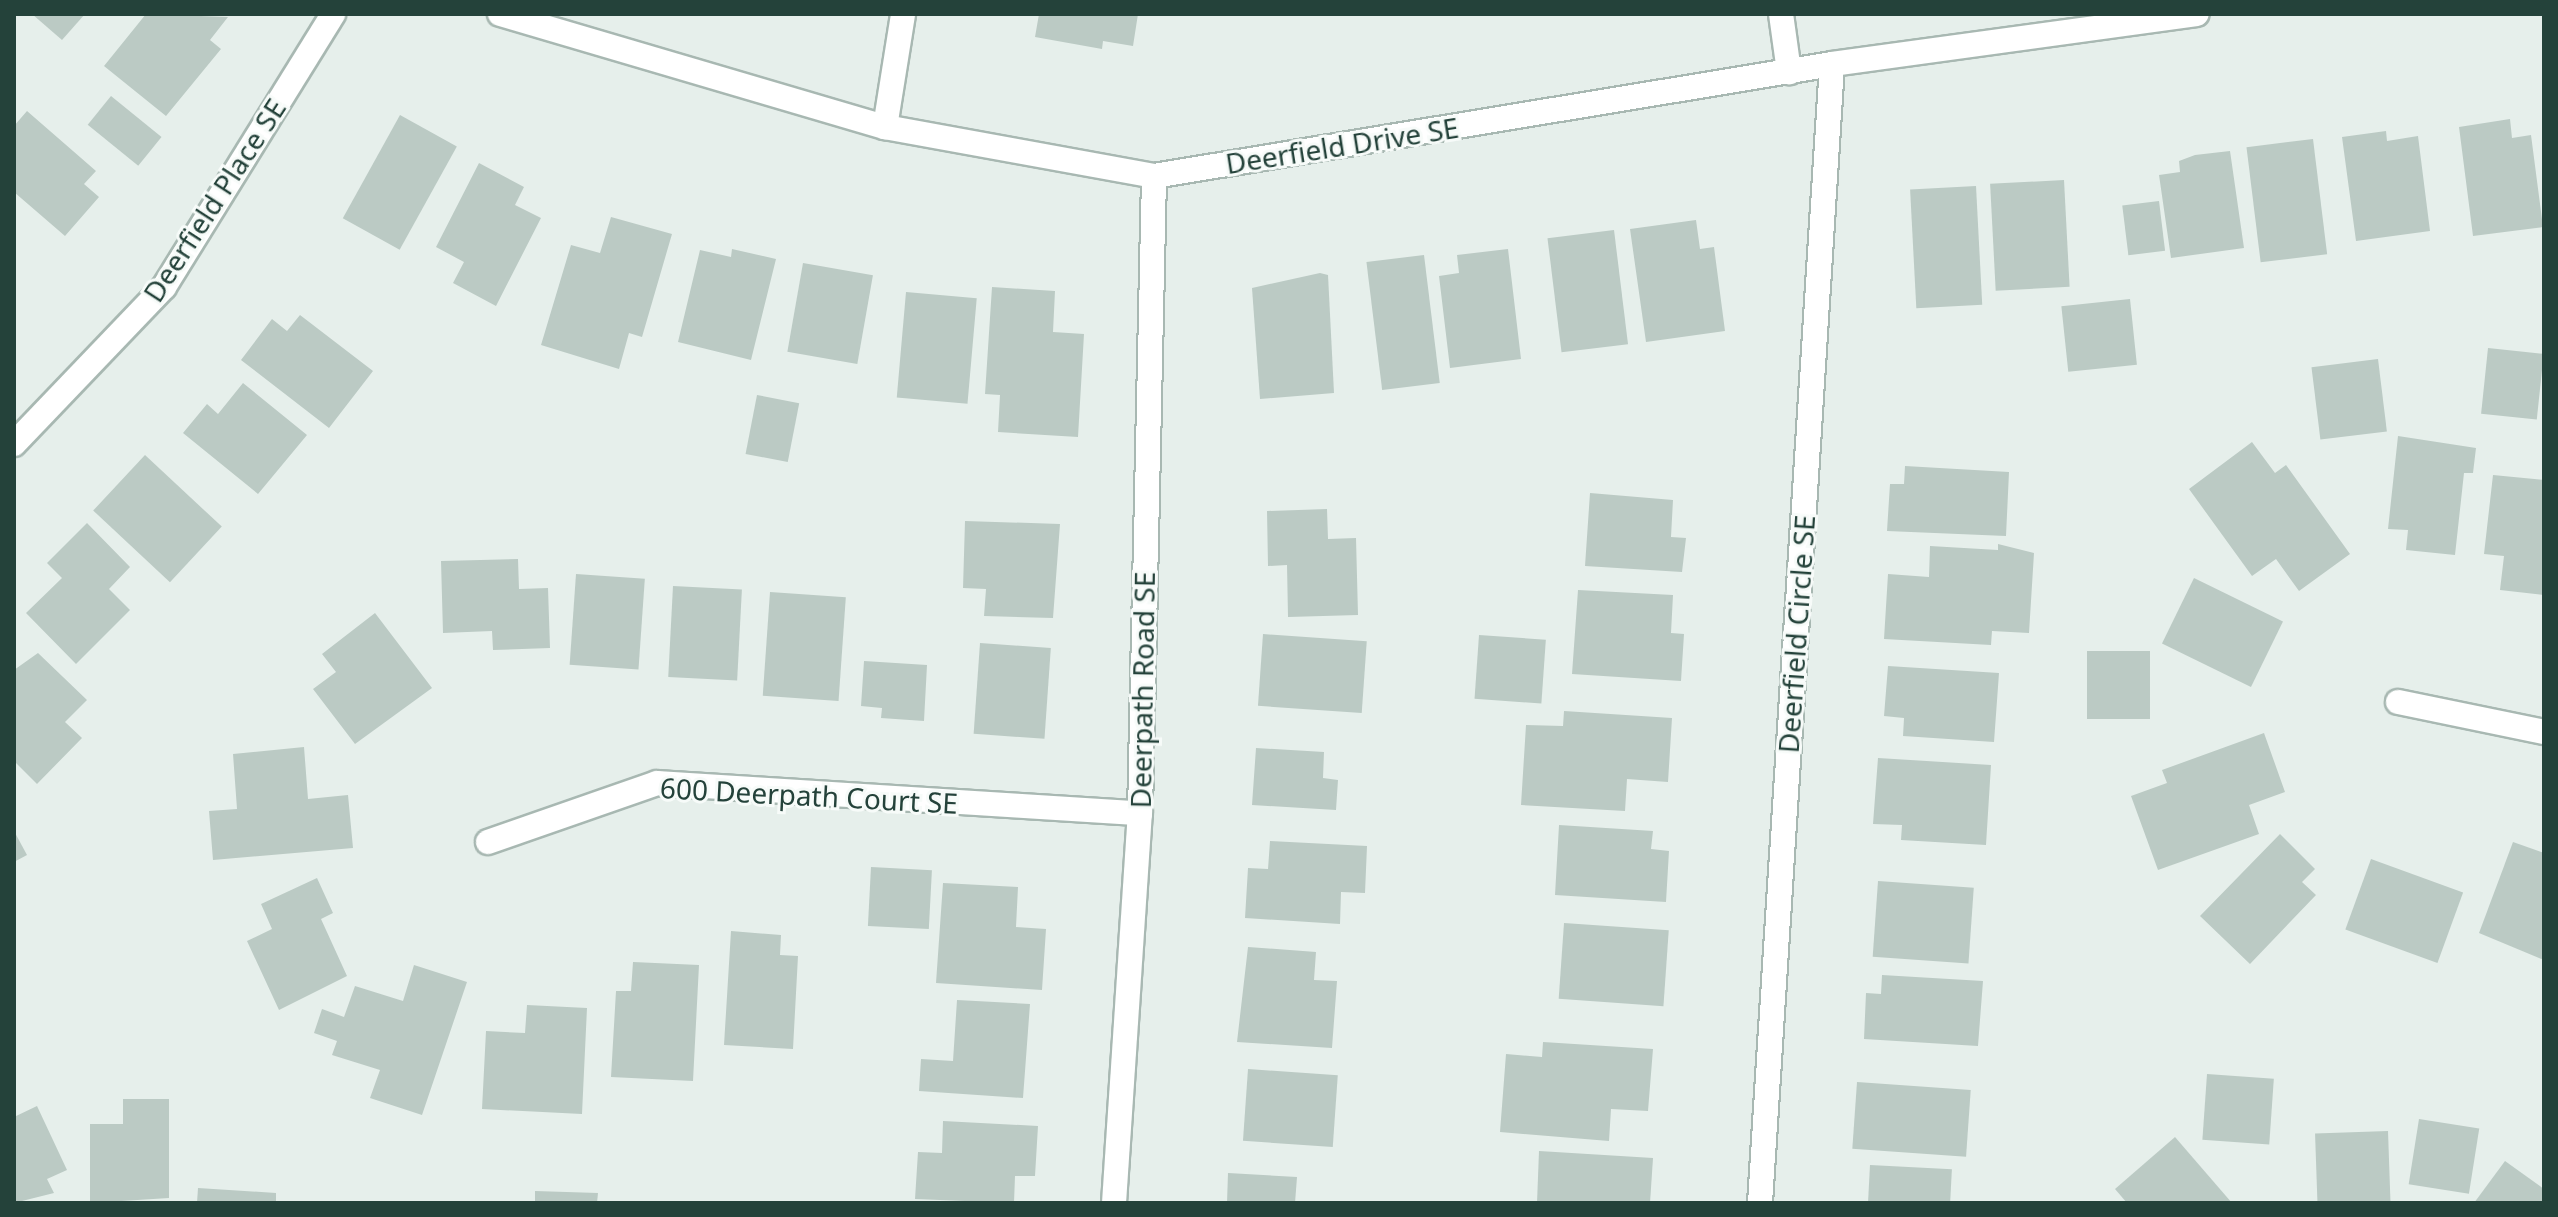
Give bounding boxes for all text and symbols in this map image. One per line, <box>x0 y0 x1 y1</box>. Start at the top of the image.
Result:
street label: Deerfield Place SE <box>136 92 292 308</box>
street label: Deerfield Drive SE <box>1223 110 1461 180</box>
street label: Deerfield Circle SE <box>1771 514 1821 754</box>
street label: Deerpath Road SE <box>1123 571 1161 809</box>
street label: 600 Deerpath Court SE <box>659 770 959 820</box>

